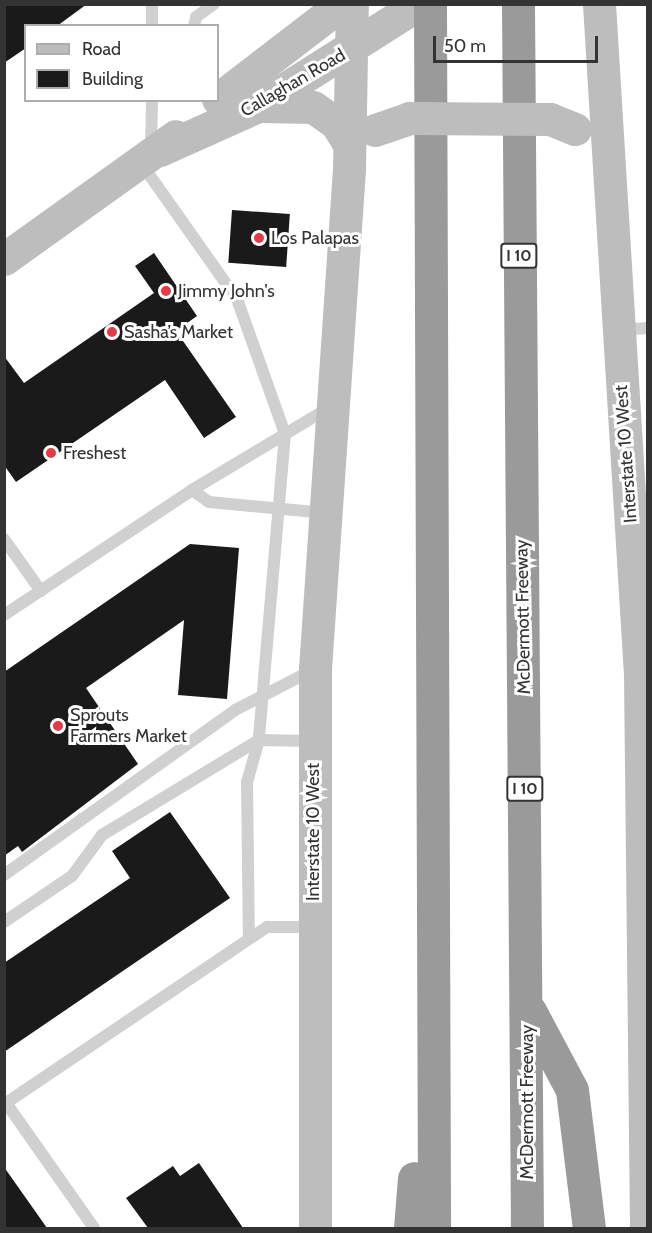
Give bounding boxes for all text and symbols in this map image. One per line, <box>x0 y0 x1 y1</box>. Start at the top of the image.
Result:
legend <box>24 24 219 102</box>
scale bar <box>436 24 601 62</box>
text: 50 m <box>444 35 486 57</box>
text: Road <box>82 38 121 60</box>
street label: Callaghan Road <box>237 44 349 122</box>
text: Building <box>82 68 143 90</box>
place label: Los Palapas <box>271 227 359 249</box>
marker: Los Palapas <box>252 231 266 245</box>
road number: I 10 <box>500 243 538 269</box>
place label: Jimmy John's <box>178 280 275 302</box>
marker: Jimmy John's <box>159 284 173 298</box>
place label: Sasha’s Market <box>124 321 233 343</box>
marker: Sasha’s Market <box>105 325 119 339</box>
street label: Interstate 10 West <box>610 384 642 524</box>
place label: Freshest <box>63 442 126 464</box>
marker: Freshest <box>44 446 58 460</box>
street label: McDermott Freeway <box>511 539 535 695</box>
place label: Sprouts Farmers Market <box>70 705 187 748</box>
marker: Sprouts Farmers Market <box>51 719 65 733</box>
street label: Interstate 10 West <box>302 763 324 901</box>
road number: I 10 <box>506 776 544 802</box>
street label: McDermott Freeway <box>516 1025 538 1179</box>

